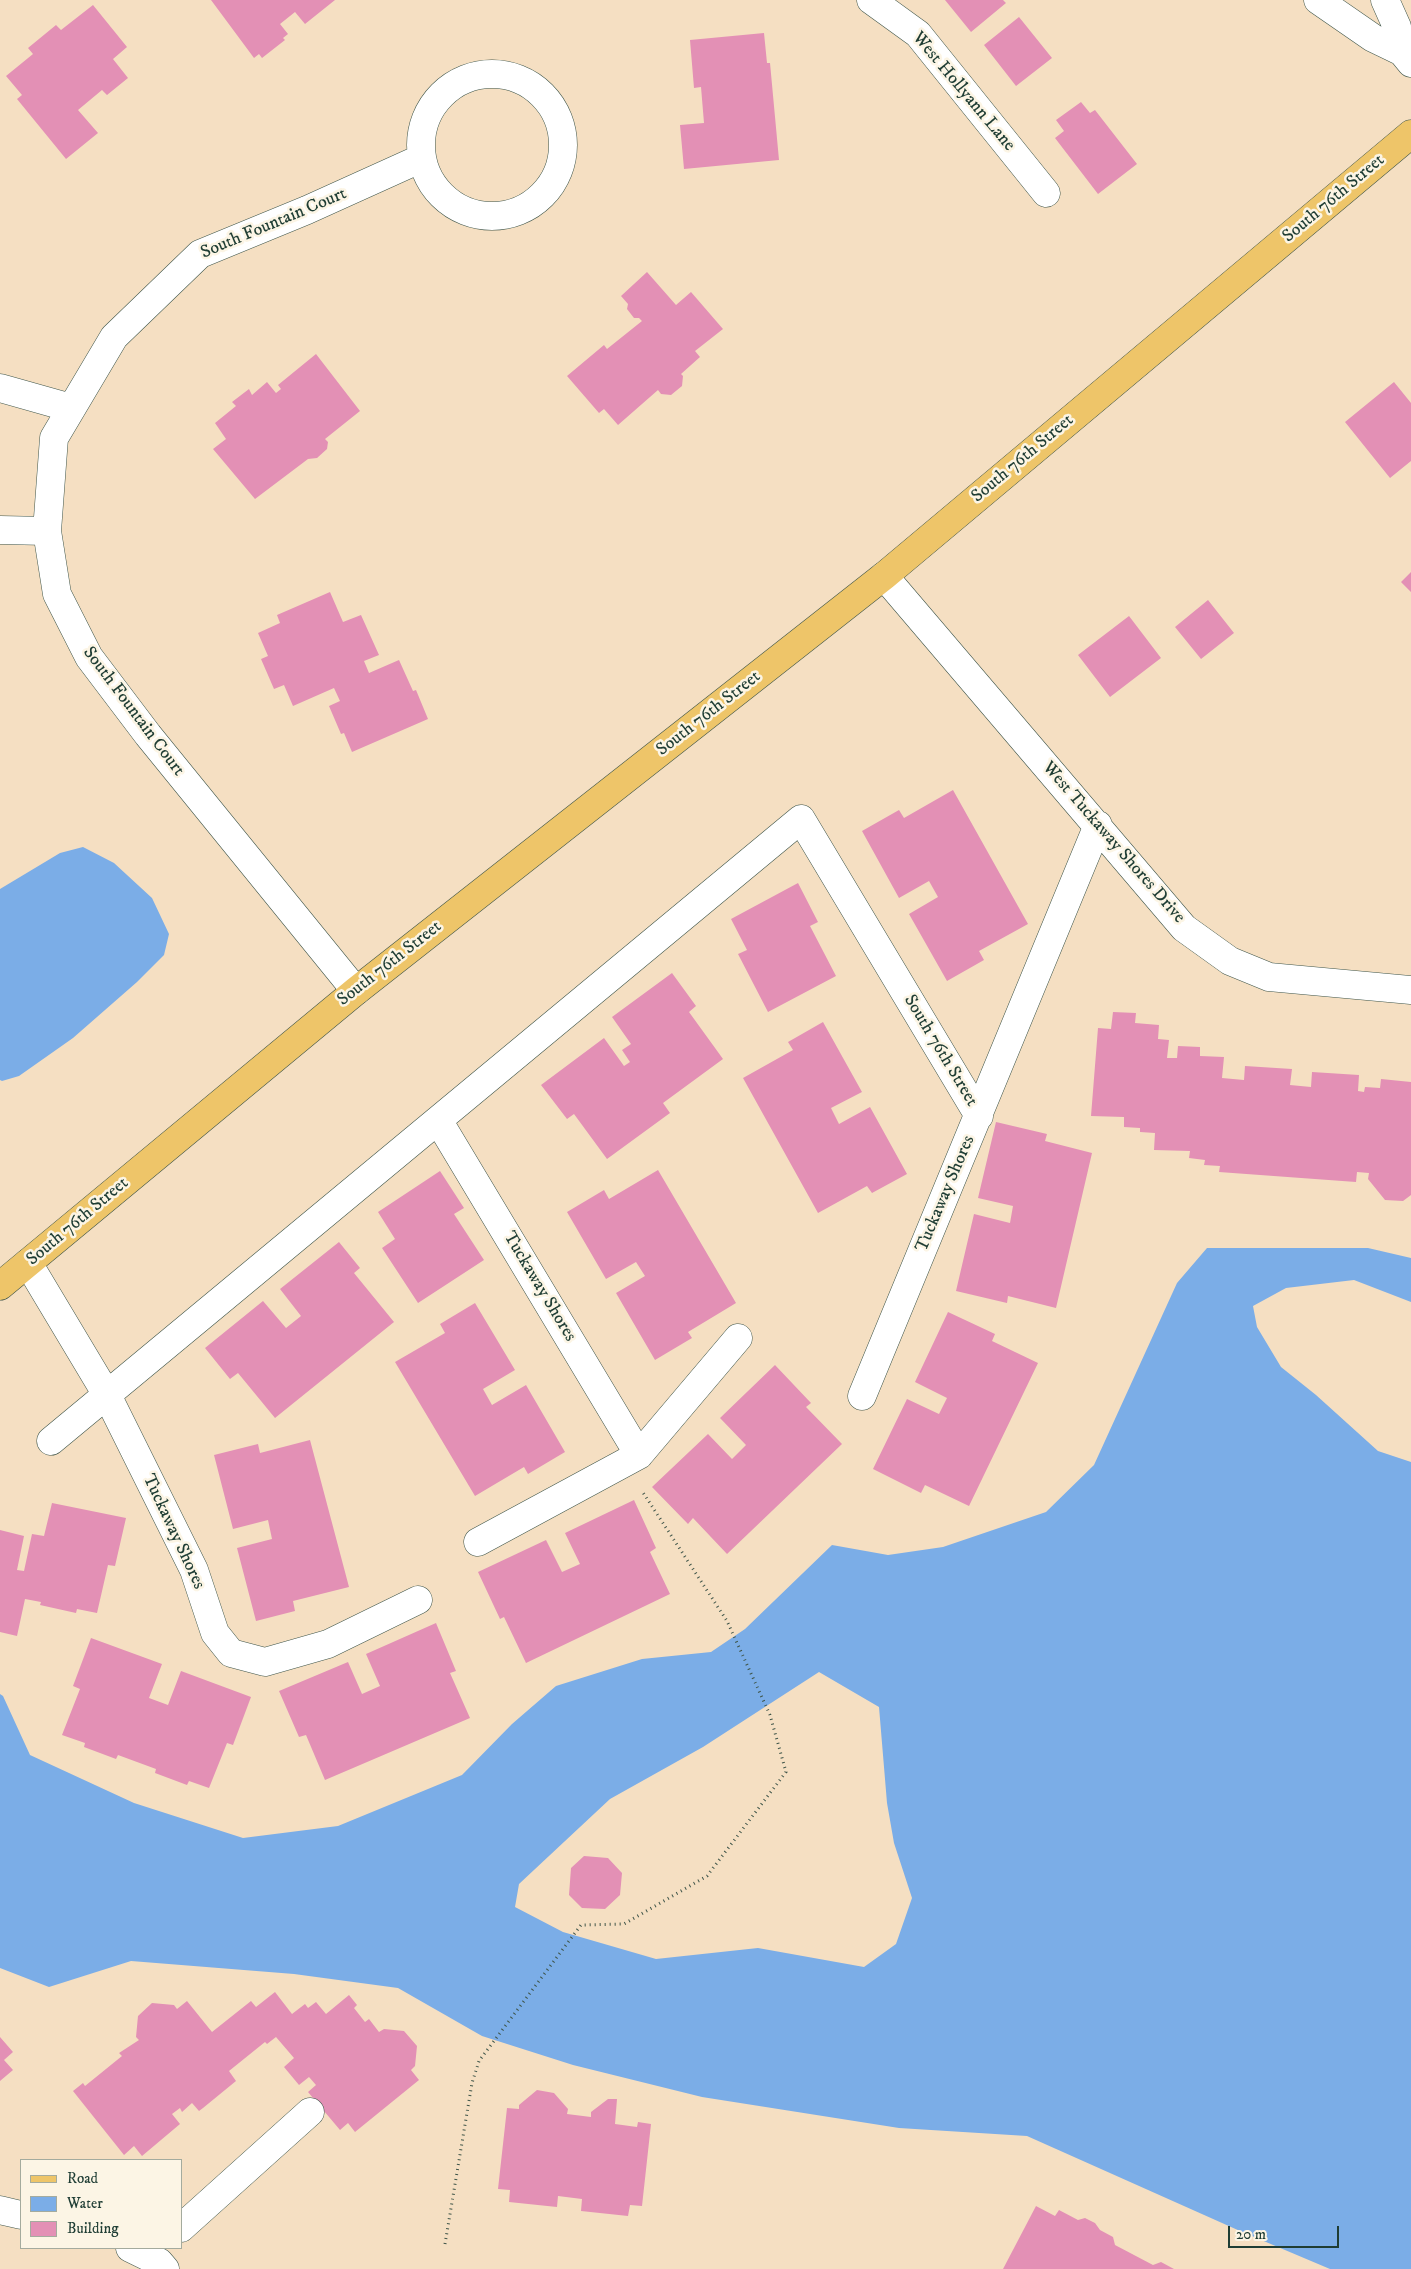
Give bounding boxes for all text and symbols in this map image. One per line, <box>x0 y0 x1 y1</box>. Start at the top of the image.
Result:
street label: West Hollyann Lane <box>907 28 1019 156</box>
street label: South 76th Street <box>1279 150 1389 248</box>
street label: South Fountain Court <box>198 184 350 264</box>
street label: South 76th Street <box>968 410 1078 508</box>
street label: South Fountain Court <box>77 643 189 781</box>
street label: South 76th Street <box>653 667 765 761</box>
street label: West Tuckaway Shores Drive <box>1037 758 1189 928</box>
street label: South 76th Street <box>334 917 446 1011</box>
street label: South 76th Street <box>898 991 982 1111</box>
street label: Tuckaway Shores <box>912 1133 980 1255</box>
street label: South 76th Street <box>23 1173 133 1271</box>
street label: Tuckaway Shores <box>498 1228 580 1346</box>
street label: Tuckaway Shores <box>137 1471 209 1593</box>
legend <box>20 2159 182 2249</box>
text: Road <box>67 2169 98 2188</box>
text: Water <box>67 2194 103 2213</box>
scale bar <box>1231 2216 1342 2248</box>
text: Building <box>67 2219 119 2238</box>
text: 20 m <box>1236 2225 1266 2244</box>

